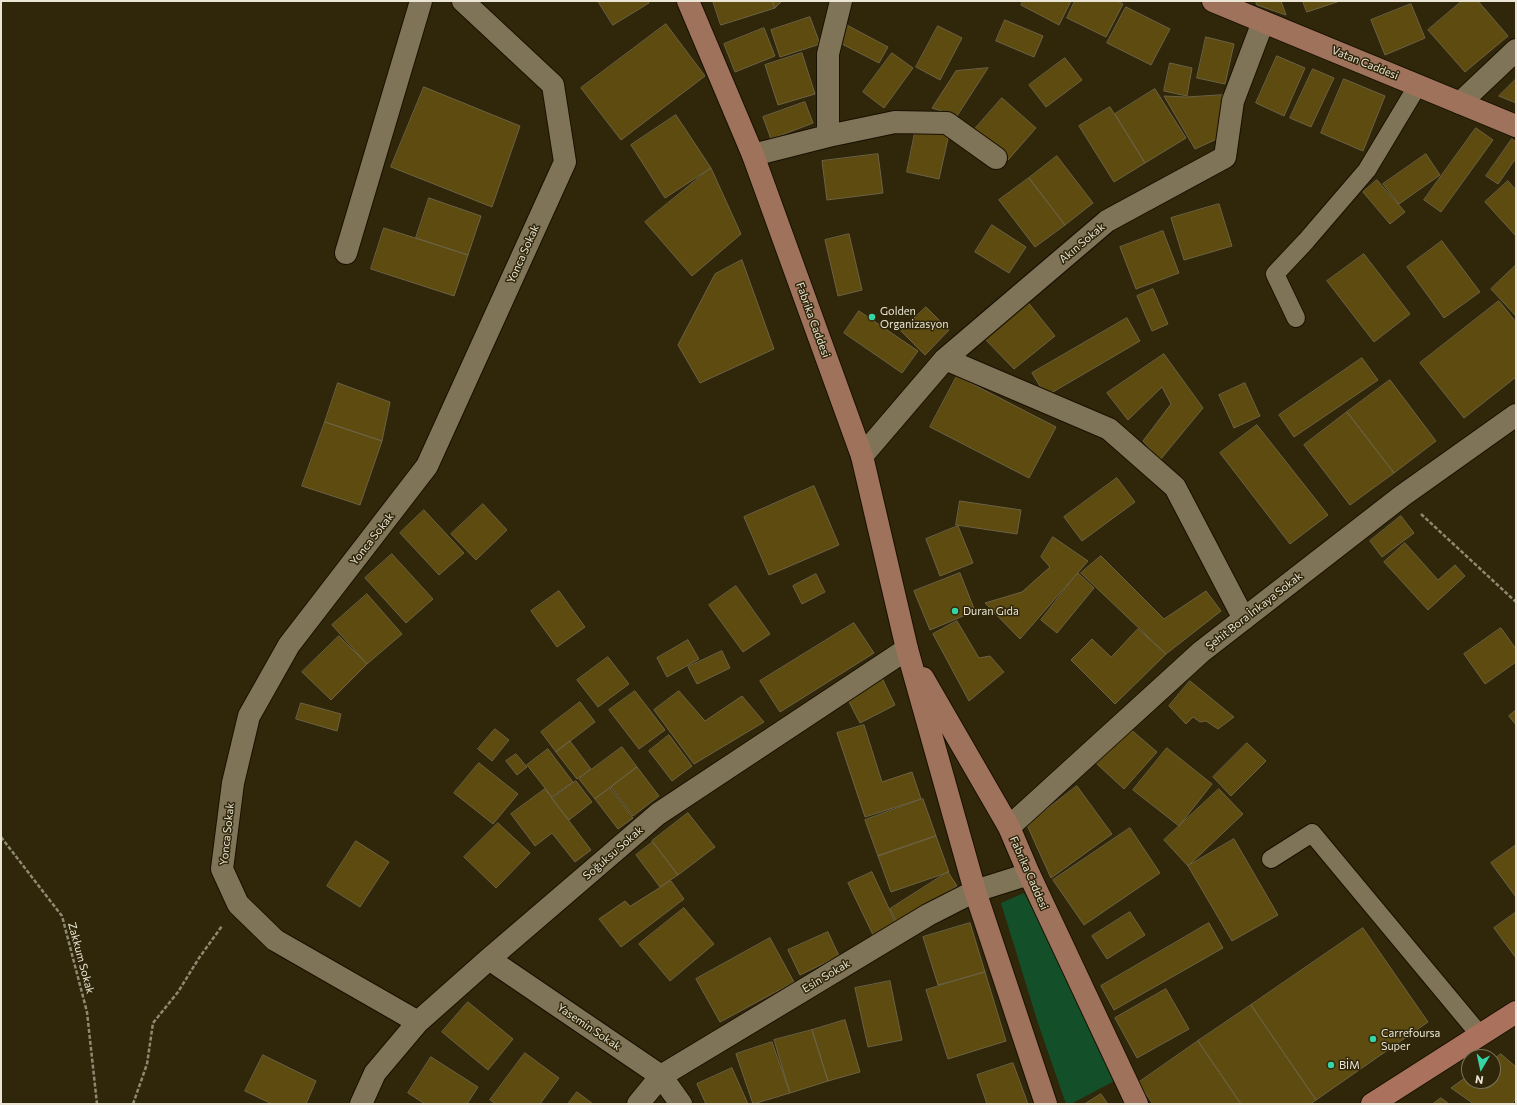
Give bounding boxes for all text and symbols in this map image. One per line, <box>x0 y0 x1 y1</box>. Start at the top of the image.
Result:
street label: Vatan Caddesi <box>1330 44 1400 82</box>
street label: Akın Sokak <box>1057 220 1107 266</box>
street label: Yonca Sokak <box>504 223 542 285</box>
street label: Fabrika Caddesi <box>793 281 833 359</box>
place label: Golden Organizasyon <box>880 304 949 330</box>
marker: Golden Organizasyon <box>867 312 877 322</box>
street label: Yonca Sokak <box>347 510 397 568</box>
street label: Şehit Bora İnkaya Sokak <box>1203 569 1305 653</box>
place label: Duran Gıda <box>963 604 1019 618</box>
marker: Duran Gıda <box>950 606 960 616</box>
street label: Yonca Sokak <box>217 802 237 866</box>
street label: Soğuksu Sokak <box>580 823 646 883</box>
street label: Fabrika Caddesi <box>1007 834 1051 912</box>
street label: Zakkum Sokak <box>65 921 97 995</box>
street label: Esin Sokak <box>800 957 852 995</box>
street label: Yasemin Sokak <box>555 1001 623 1053</box>
place label: Carrefoursa Super <box>1381 1026 1440 1052</box>
marker: Carrefoursa Super <box>1368 1034 1378 1044</box>
north arrow <box>1461 1049 1501 1089</box>
place label: BİM <box>1339 1058 1360 1072</box>
marker: BİM <box>1326 1060 1336 1070</box>
text: N <box>1474 1073 1484 1087</box>

